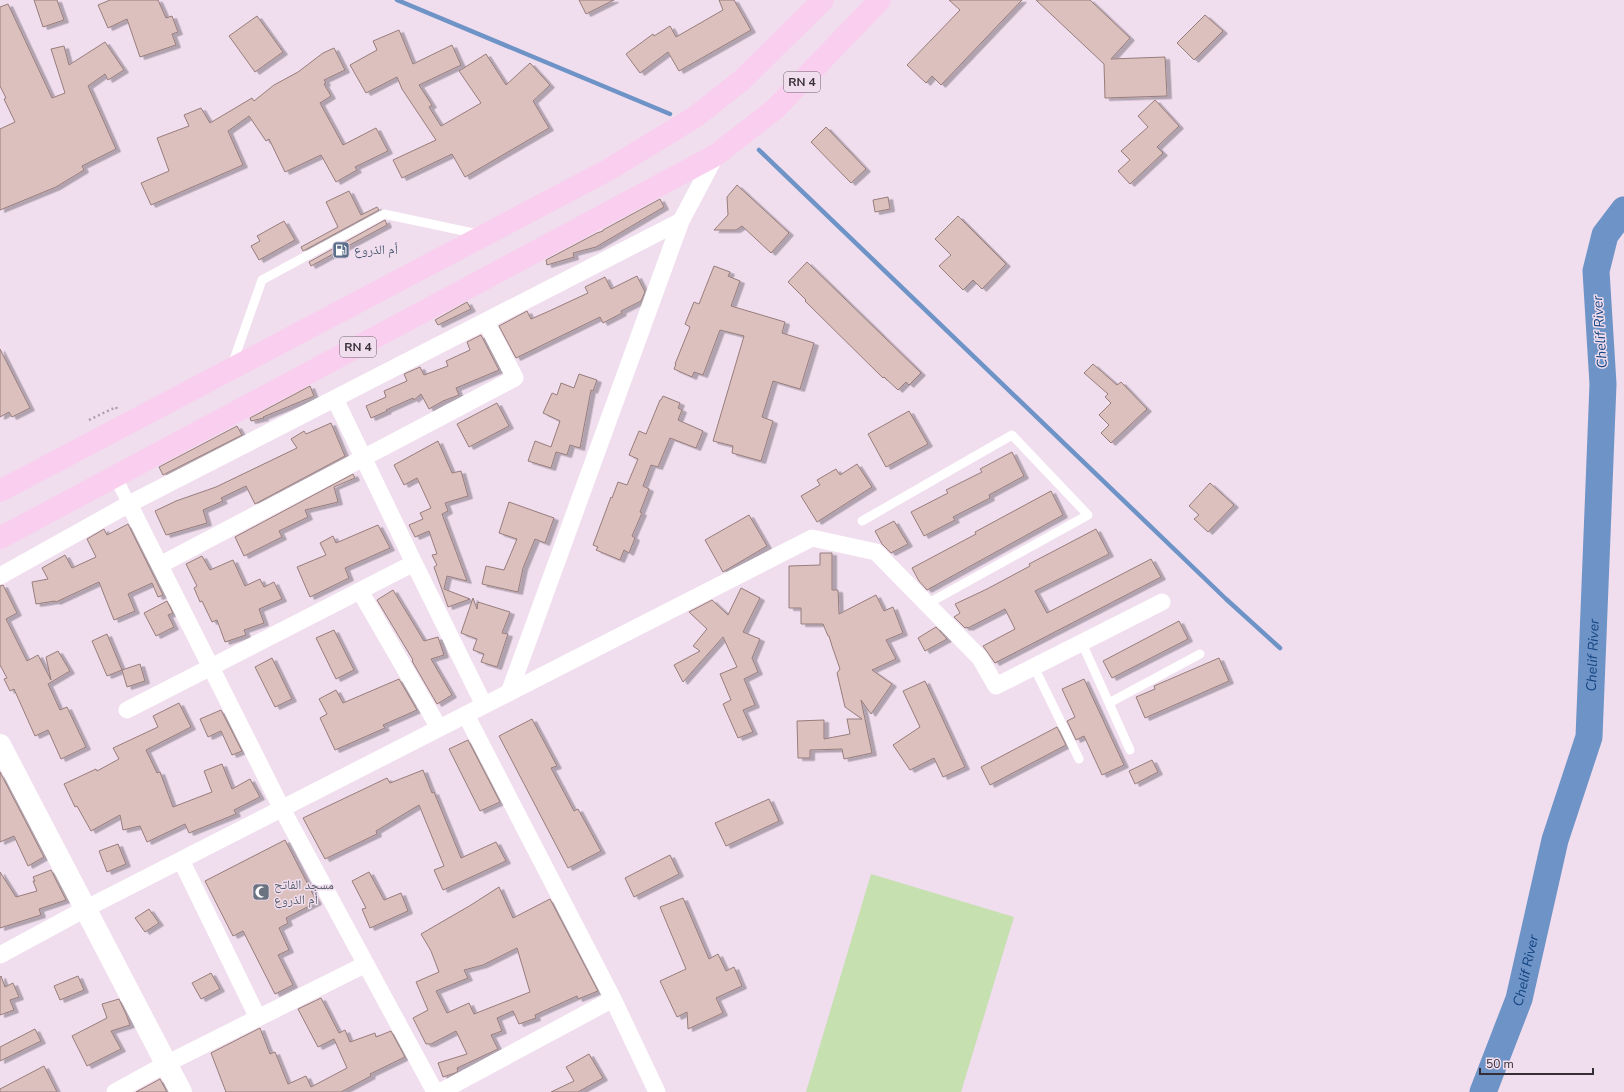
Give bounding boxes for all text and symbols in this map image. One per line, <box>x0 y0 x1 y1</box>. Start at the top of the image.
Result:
road number: RN 4 <box>784 72 820 92</box>
fuel station icon: أم الذروع <box>331 240 351 260</box>
place label: أم الذروع <box>354 241 398 259</box>
water label: Chelif River <box>1588 294 1612 369</box>
road number: RN 4 <box>340 337 376 357</box>
water label: Chelif River <box>1581 618 1603 692</box>
place label: مسجد الفاتح أم الذروع <box>274 876 334 909</box>
mosque icon: مسجد الفاتح أم الذروع <box>251 882 271 902</box>
water label: Chelif River <box>1508 932 1543 1009</box>
scale bar <box>1480 1050 1593 1076</box>
text: 50 m <box>1486 1056 1514 1072</box>

